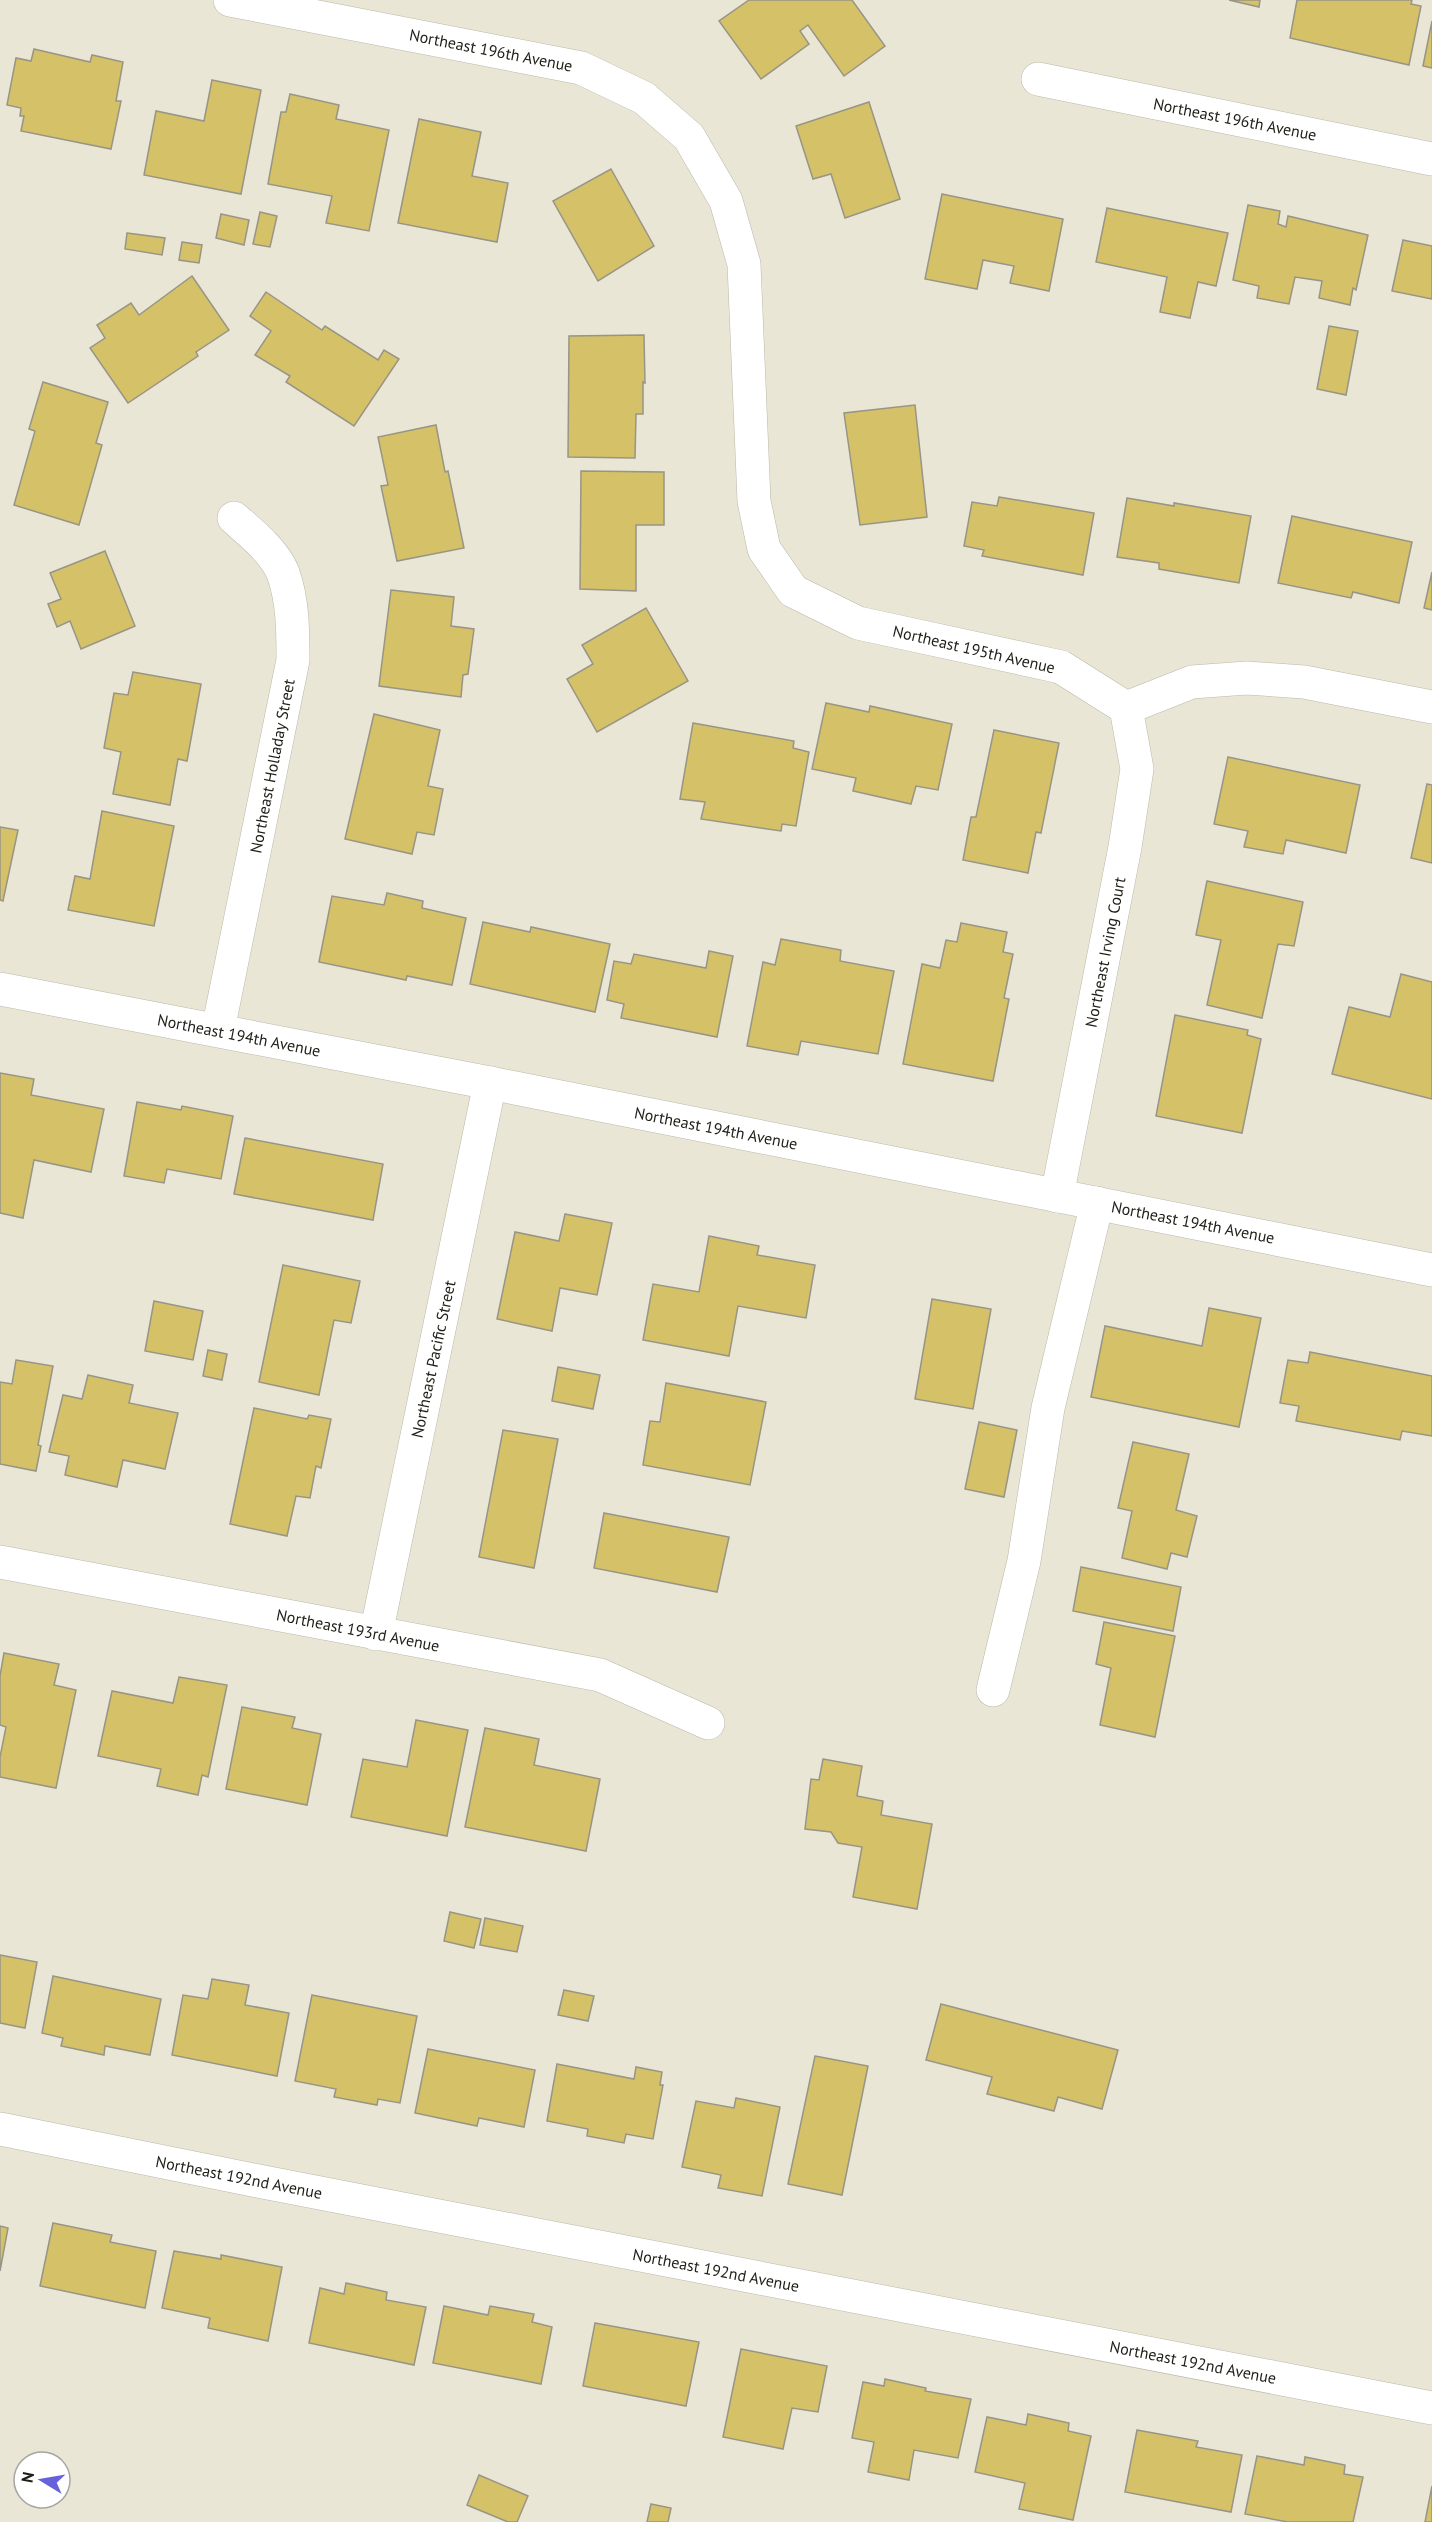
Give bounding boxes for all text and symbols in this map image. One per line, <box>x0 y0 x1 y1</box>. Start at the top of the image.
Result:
street label: Northeast 196th Avenue <box>408 24 574 76</box>
street label: Northeast 196th Avenue <box>1152 93 1318 145</box>
street label: Northeast 195th Avenue <box>891 621 1057 677</box>
street label: Northeast Holladay Street <box>245 677 299 855</box>
street label: Northeast Irving Court <box>1081 875 1129 1029</box>
street label: Northeast 194th Avenue <box>156 1009 322 1061</box>
street label: Northeast 194th Avenue <box>633 1102 799 1154</box>
street label: Northeast 194th Avenue <box>1110 1196 1276 1248</box>
street label: Northeast Pacific Street <box>407 1278 460 1440</box>
street label: Northeast 193rd Avenue <box>275 1604 441 1656</box>
street label: Northeast 192nd Avenue <box>154 2151 324 2203</box>
street label: Northeast 192nd Avenue <box>631 2244 801 2296</box>
street label: Northeast 192nd Avenue <box>1108 2336 1278 2388</box>
north arrow <box>12 2450 72 2510</box>
text: N <box>16 2470 38 2484</box>

